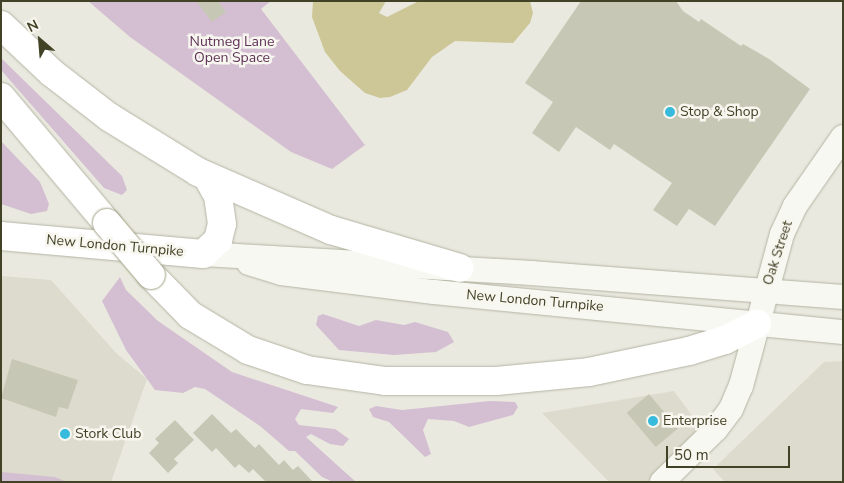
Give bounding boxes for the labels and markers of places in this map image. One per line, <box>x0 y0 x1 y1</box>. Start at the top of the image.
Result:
place label: Stop & Shop <box>680 104 759 120</box>
marker: Stop & Shop <box>664 106 676 118</box>
place label: Enterprise <box>663 413 727 429</box>
marker: Enterprise <box>647 415 659 427</box>
place label: Stork Club <box>75 426 141 442</box>
marker: Stork Club <box>59 428 71 440</box>

